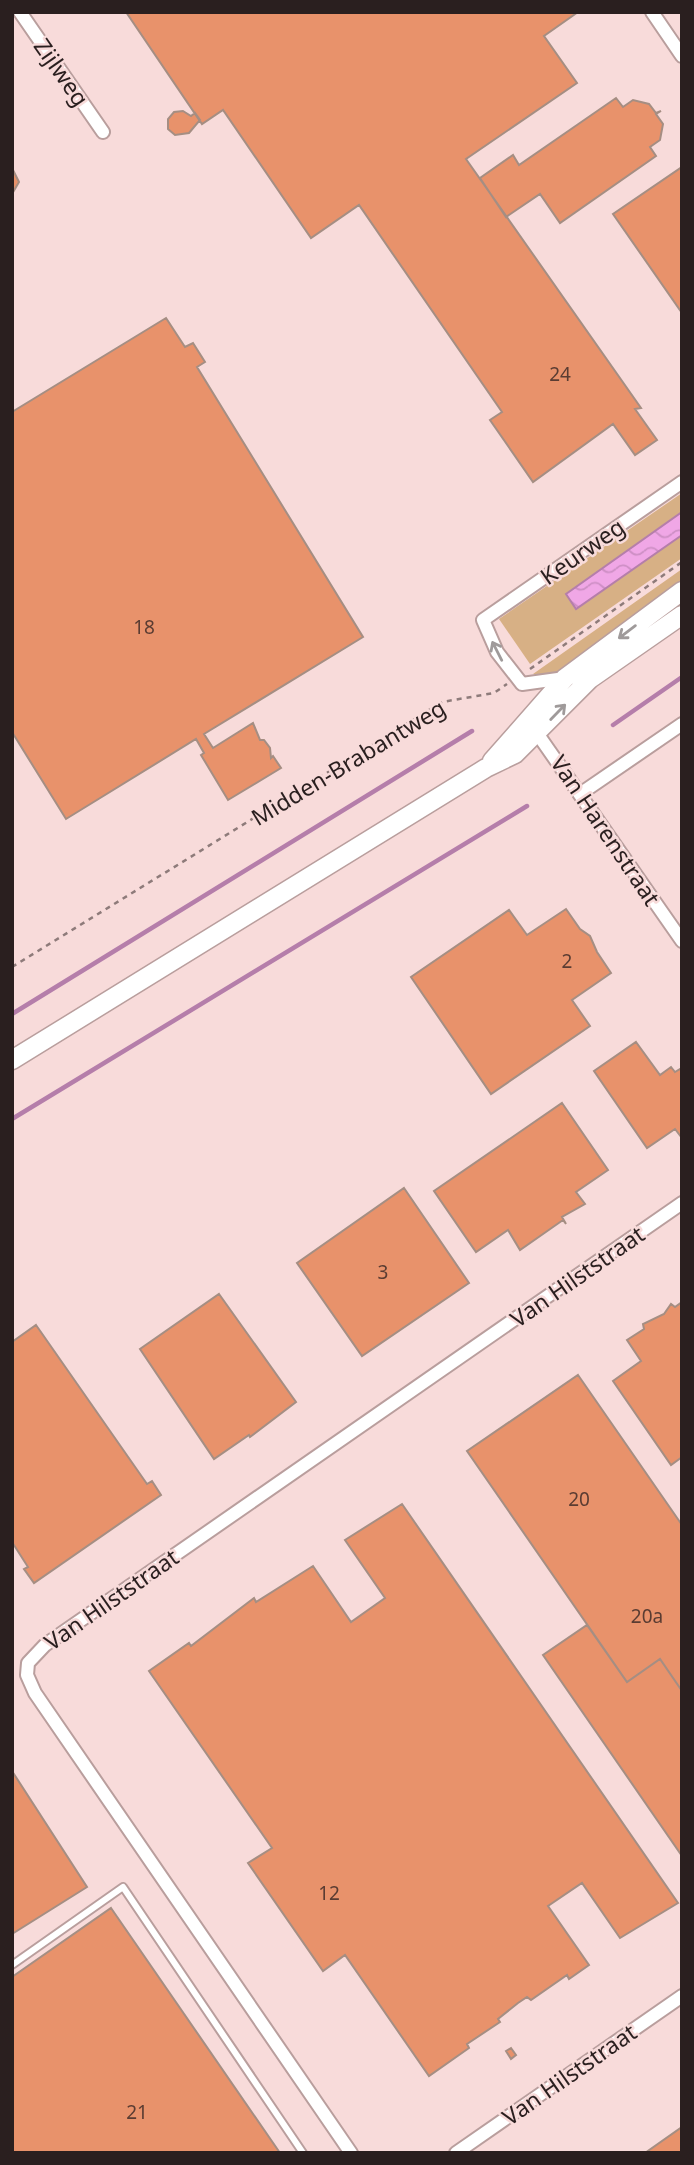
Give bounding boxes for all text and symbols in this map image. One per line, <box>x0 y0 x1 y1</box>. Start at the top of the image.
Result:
street label: Zijlweg <box>27 32 97 112</box>
house number: 24 <box>549 361 571 387</box>
street label: Keurweg <box>533 510 631 592</box>
house number: 18 <box>133 614 155 640</box>
one-way arrow <box>618 624 636 639</box>
one-way arrow <box>490 641 504 662</box>
street label: Midden-Brabantweg <box>245 691 451 833</box>
one-way arrow <box>549 704 566 721</box>
street label: Van Harenstraat <box>544 748 668 912</box>
house number: 2 <box>562 948 572 974</box>
street label: Van Hilststraat <box>503 1218 651 1334</box>
house number: 3 <box>378 1259 388 1285</box>
house number: 20 <box>568 1486 590 1512</box>
street label: Van Hilststraat <box>37 1541 185 1657</box>
house number: 20a <box>631 1603 663 1629</box>
house number: 12 <box>318 1880 340 1906</box>
street label: Van Hilststraat <box>495 2016 643 2132</box>
house number: 21 <box>126 2099 148 2125</box>

